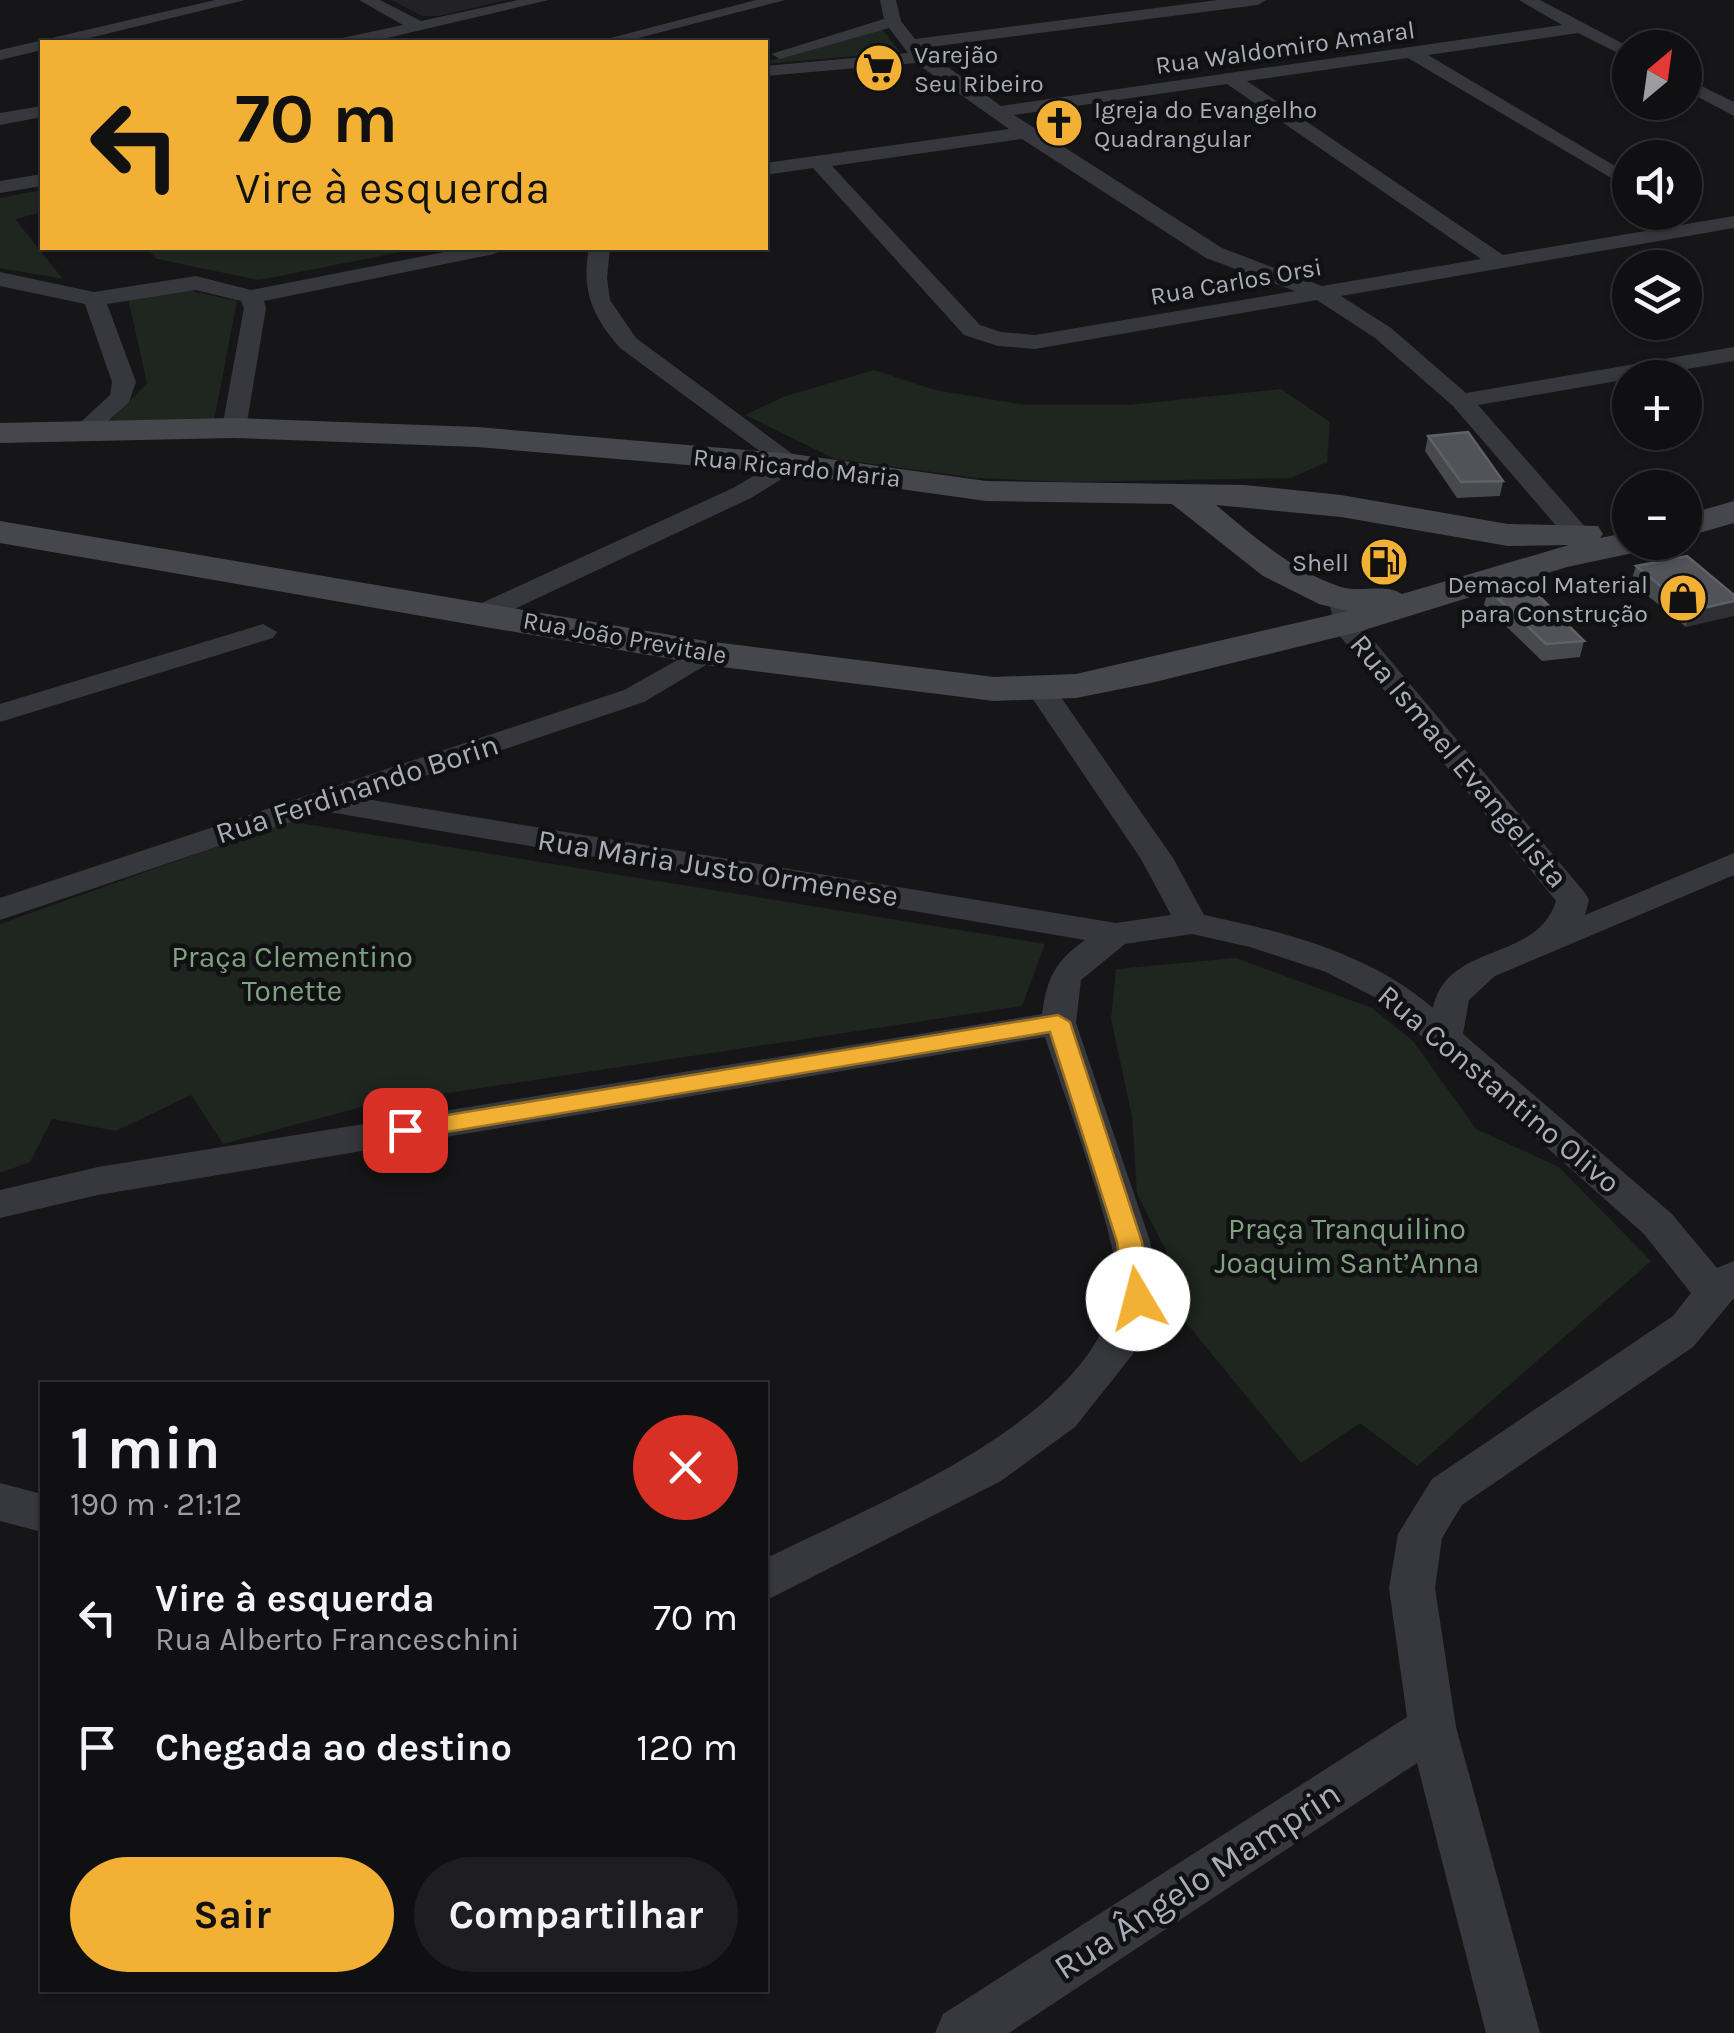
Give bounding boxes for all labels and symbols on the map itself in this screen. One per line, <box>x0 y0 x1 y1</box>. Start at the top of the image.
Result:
street label: Rua Waldomiro Amaral <box>1153 15 1417 80</box>
north arrow <box>1612 30 1702 120</box>
place label: Varejão Seu Ribeiro <box>914 40 1044 98</box>
supermarket icon: Varejão Seu Ribeiro <box>853 42 905 94</box>
place label: Igreja do Evangelho Quadrangular <box>1094 95 1317 153</box>
church icon: Igreja do Evangelho Quadrangular <box>1033 97 1085 149</box>
street label: Rua Carlos Orsi <box>1148 252 1324 311</box>
street label: Rua Ricardo Maria <box>692 442 902 493</box>
fuel station icon: Shell <box>1358 536 1410 588</box>
place label: Shell <box>1292 548 1349 577</box>
place label: Demacol Material para Construção <box>1448 570 1648 628</box>
shop icon: Demacol Material para Construção <box>1657 572 1709 624</box>
street label: Rua João Previtale <box>521 605 729 670</box>
street label: Rua Ismael Evangelista <box>1342 627 1576 895</box>
street label: Rua Ferdinando Borin <box>211 726 503 852</box>
street label: Rua Maria Justo Ormenese <box>535 822 901 914</box>
park label: Praça Clementino Tonette <box>171 939 413 1009</box>
street label: Rua Constantino Olivo <box>1371 977 1627 1201</box>
pin <box>363 1088 448 1173</box>
park label: Praça Tranquilino Joaquim Sant’Anna <box>1214 1211 1480 1281</box>
position arrow <box>1086 1247 1190 1351</box>
street label: Rua Ângelo Mamprin <box>1047 1773 1348 1988</box>

